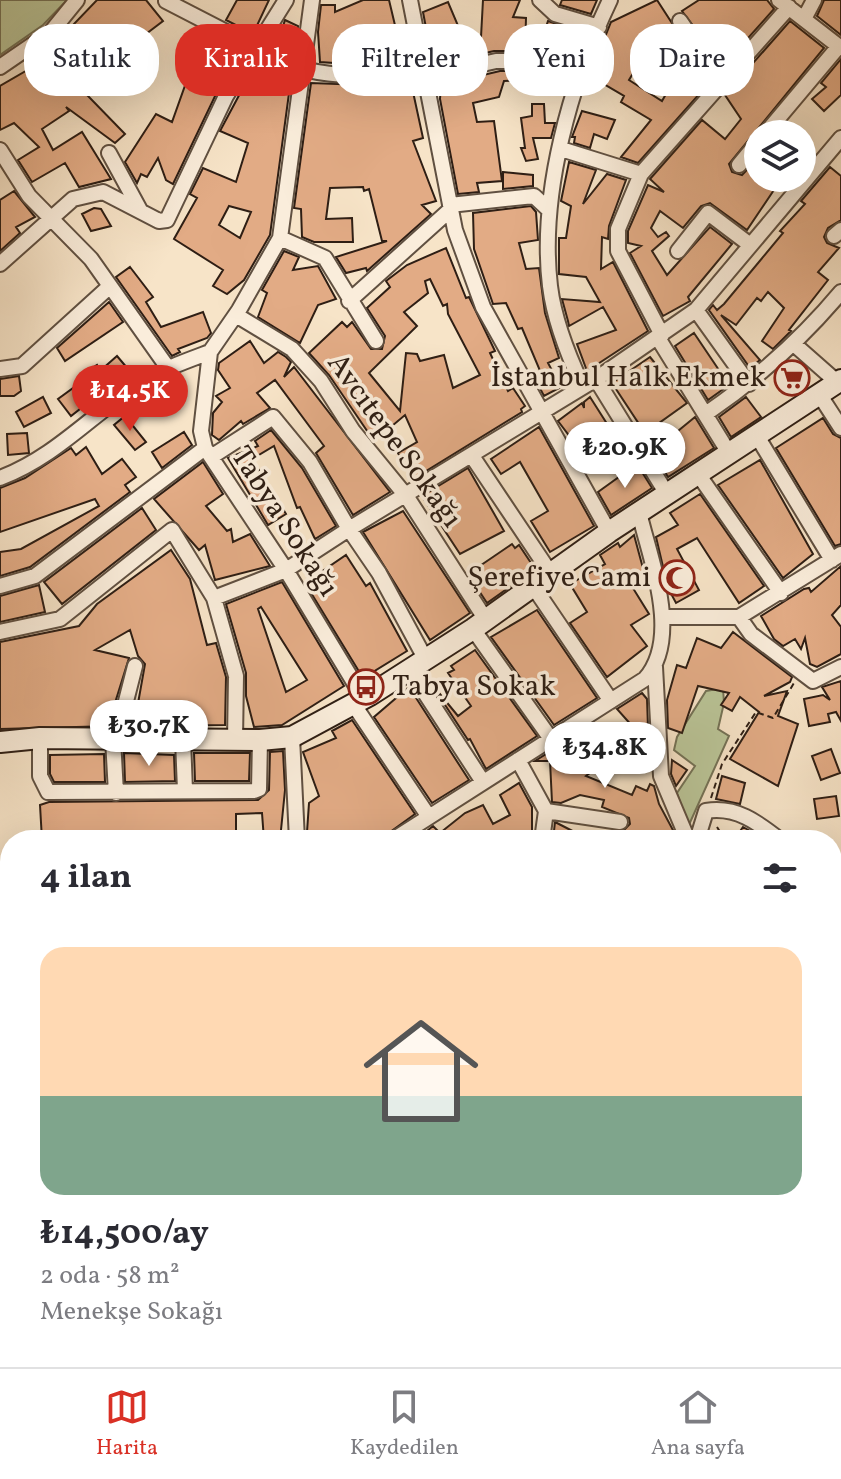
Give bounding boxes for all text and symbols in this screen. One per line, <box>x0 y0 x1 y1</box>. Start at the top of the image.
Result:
chip: Satılık <box>24 24 159 96</box>
chip: Kiralık <box>175 24 316 96</box>
chip: Filtreler <box>332 24 488 96</box>
chip: Yeni <box>504 24 614 96</box>
chip: Daire <box>630 24 754 96</box>
map controls <box>744 120 816 192</box>
button: layers <box>744 120 816 192</box>
street label: Avcıtepe Sokağı <box>316 345 472 537</box>
place label: İstanbul Halk Ekmek <box>491 357 766 399</box>
supermarket icon: İstanbul Halk Ekmek <box>773 359 811 397</box>
pin: ₺14.5K <box>65 365 195 433</box>
text: ₺14.5K <box>90 373 170 409</box>
pin: ₺20.9K <box>560 422 690 490</box>
text: ₺20.9K <box>582 430 668 466</box>
street label: Tabya Sokağı <box>220 439 348 605</box>
place label: Şerefiye Cami <box>467 557 651 599</box>
mosque icon: Şerefiye Cami <box>658 559 696 597</box>
place label: Tabya Sokak <box>392 666 556 708</box>
bus stop icon: Tabya Sokak <box>347 668 385 706</box>
pin: ₺30.7K <box>84 700 214 768</box>
text: ₺30.7K <box>108 708 190 744</box>
pin: ₺34.8K <box>540 722 670 790</box>
text: ₺34.8K <box>563 730 647 766</box>
text: 4 ilan <box>40 855 132 902</box>
icon: filters <box>758 856 802 900</box>
icon: home <box>349 999 493 1143</box>
text: ₺14,500/ay <box>40 1211 209 1258</box>
text: 2 oda · 58 m² <box>40 1258 180 1294</box>
text: Menekşe Sokağı <box>40 1294 223 1330</box>
tab: Harita <box>96 1385 158 1464</box>
tab: Kaydedilen <box>350 1385 459 1464</box>
tab: Ana sayfa <box>651 1385 745 1464</box>

